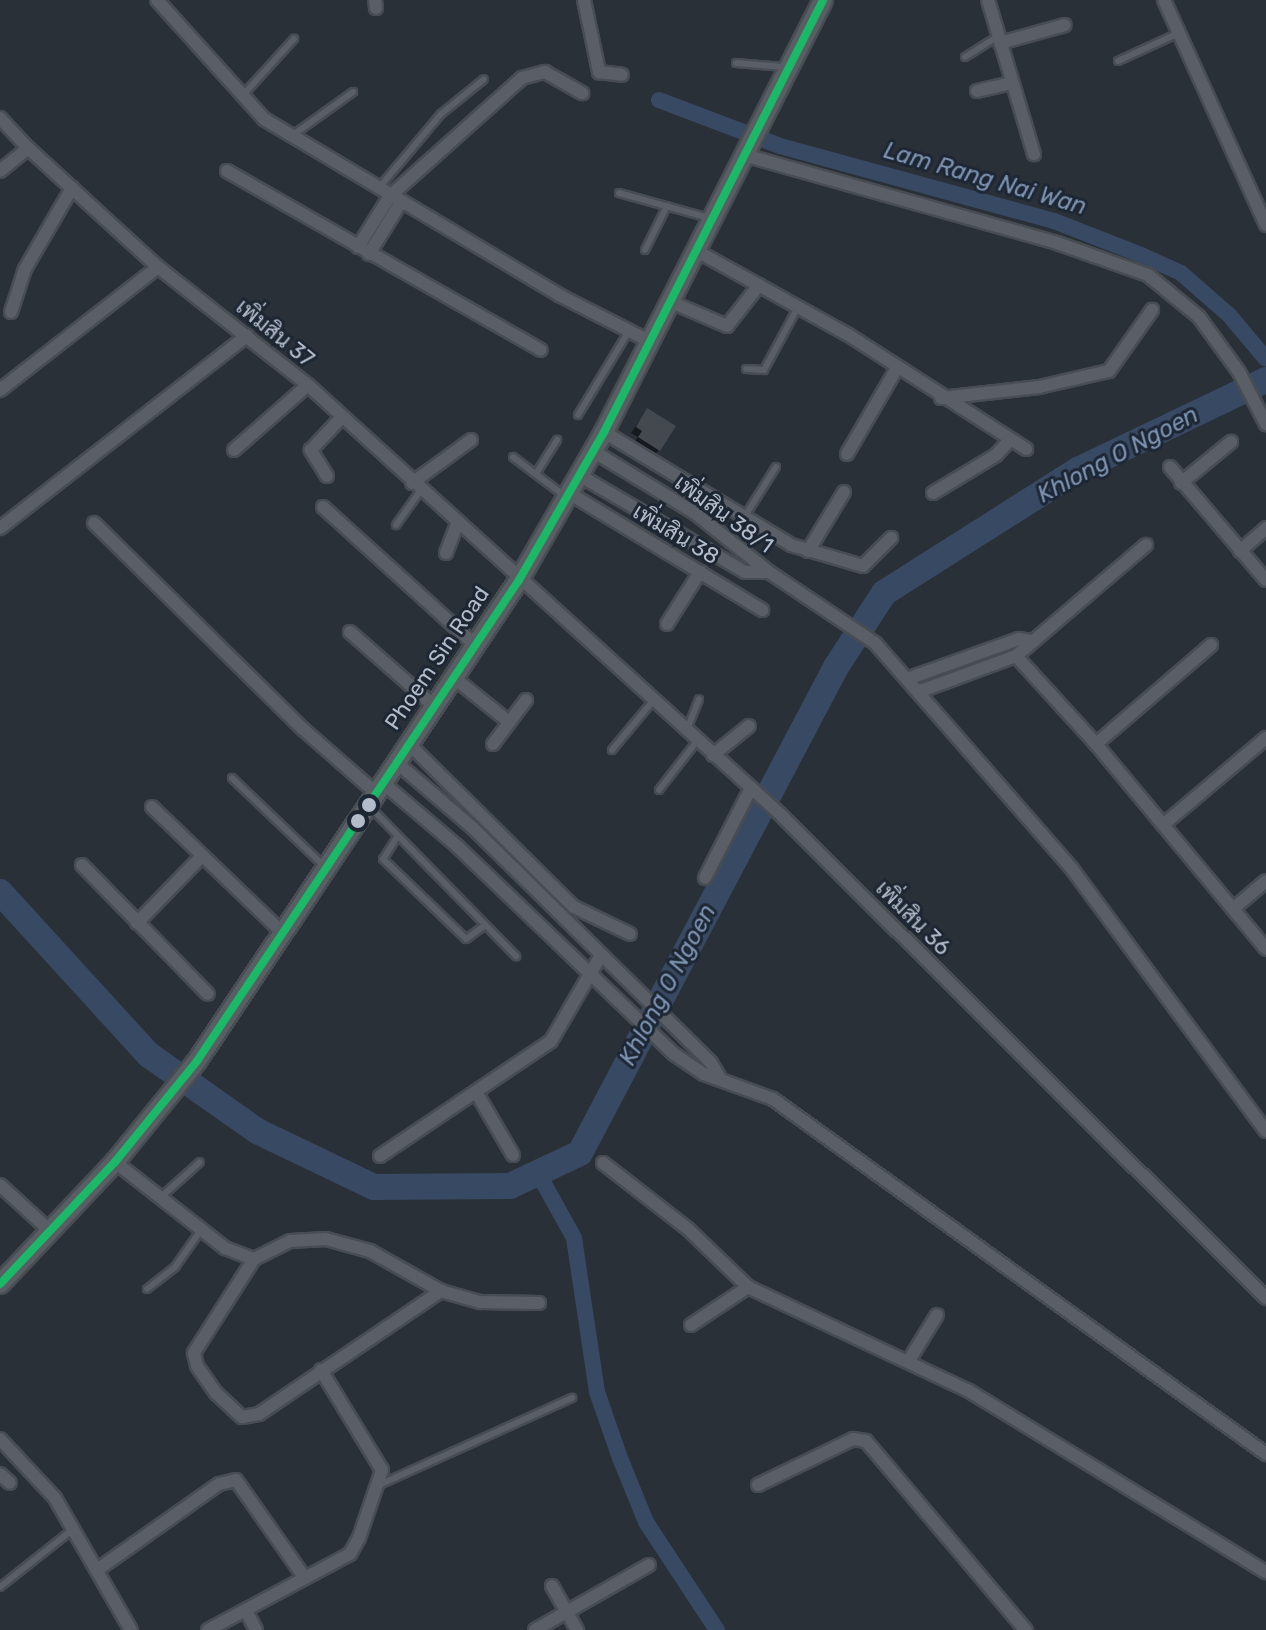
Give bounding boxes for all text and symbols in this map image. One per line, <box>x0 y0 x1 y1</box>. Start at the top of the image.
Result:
water label: Lam Rang Nai Wan <box>880 136 1090 222</box>
street label: เพิ่มสิน 37 <box>231 294 319 372</box>
water label: Khlong O Ngoen <box>1033 400 1203 510</box>
street label: เพิ่มสิน 38/1 <box>670 469 778 559</box>
street label: เพิ่มสิน 38 <box>628 498 724 570</box>
street label: Phoem Sin Road <box>379 581 495 735</box>
unlabelled marker <box>361 797 377 813</box>
unlabelled marker <box>350 813 366 829</box>
street label: เพิ่มสิน 36 <box>870 875 956 961</box>
water label: Khlong O Ngoen <box>613 900 723 1070</box>

